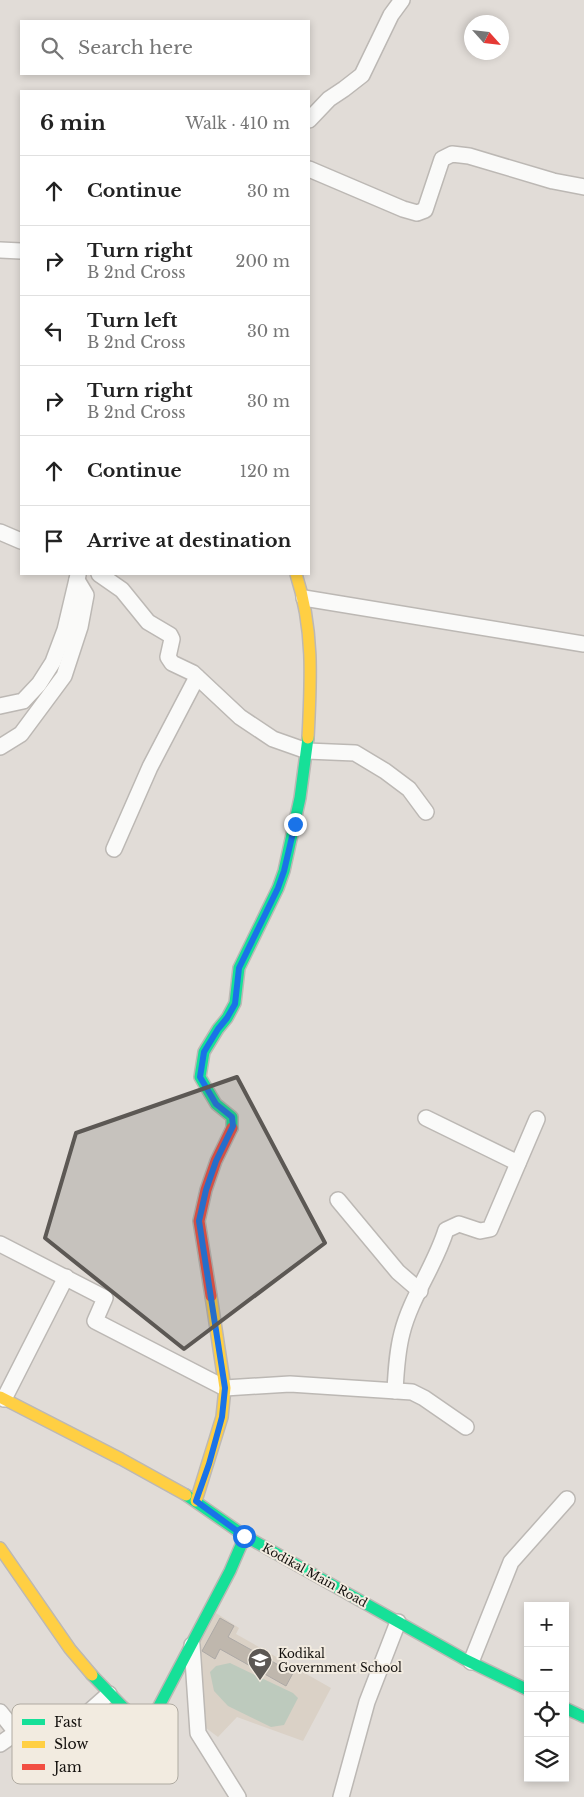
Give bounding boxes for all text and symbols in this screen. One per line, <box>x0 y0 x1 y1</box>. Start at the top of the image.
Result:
north arrow <box>464 15 509 60</box>
search box <box>20 20 310 75</box>
icon: search <box>38 34 66 62</box>
text: Search here <box>78 36 193 59</box>
text: 6 min <box>40 110 106 136</box>
text: Walk · 410 m <box>185 113 290 133</box>
icon: ahead <box>40 177 68 205</box>
text: Continue <box>87 179 182 202</box>
text: 30 m <box>247 181 290 201</box>
text: Turn right <box>87 239 193 262</box>
icon: right <box>40 247 68 275</box>
text: 200 m <box>236 251 290 271</box>
text: B 2nd Cross <box>87 262 185 282</box>
text: Turn left <box>87 309 178 332</box>
icon: left <box>40 317 68 345</box>
text: 30 m <box>247 321 290 341</box>
text: B 2nd Cross <box>87 332 185 352</box>
text: Turn right <box>87 379 193 402</box>
icon: right <box>40 387 68 415</box>
text: 30 m <box>247 391 290 411</box>
text: B 2nd Cross <box>87 402 185 422</box>
icon: ahead <box>40 457 68 485</box>
text: Continue <box>87 459 182 482</box>
text: 120 m <box>240 461 290 481</box>
icon: arrive <box>40 527 68 555</box>
text: Arrive at destination <box>87 529 291 552</box>
route end <box>284 813 307 836</box>
route start <box>233 1525 256 1548</box>
street label: Kodikal Main Road <box>260 1540 370 1610</box>
map controls <box>524 1602 569 1782</box>
button: + <box>524 1602 569 1647</box>
place label: Kodikal Government School <box>278 1646 402 1675</box>
school or university icon: Kodikal Government School <box>247 1647 273 1681</box>
button: − <box>524 1647 569 1692</box>
button: locate <box>524 1692 569 1737</box>
legend <box>12 1704 178 1784</box>
text: Fast <box>54 1713 83 1731</box>
text: Slow <box>54 1735 88 1753</box>
button: layers <box>524 1737 569 1782</box>
text: Jam <box>52 1758 82 1776</box>

